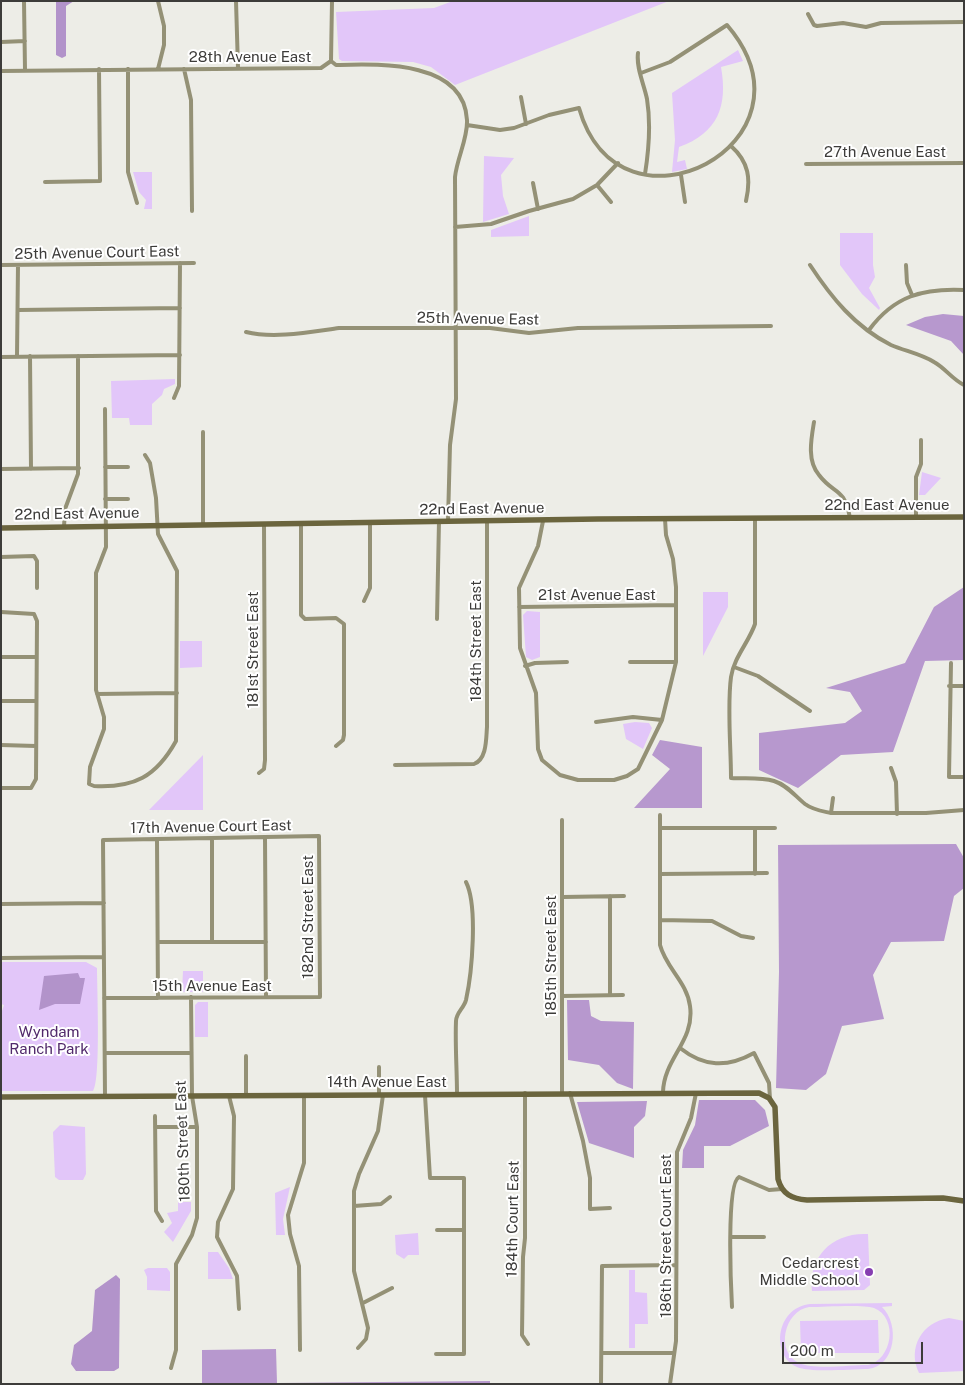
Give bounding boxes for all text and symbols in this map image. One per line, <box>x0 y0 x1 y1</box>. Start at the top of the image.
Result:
street label: 28th Avenue East <box>189 48 311 66</box>
street label: 27th Avenue East <box>824 143 946 161</box>
street label: 25th Avenue Court East <box>14 243 180 263</box>
street label: 25th Avenue East <box>417 309 539 329</box>
street label: 22nd East Avenue <box>825 496 949 514</box>
street label: 22nd East Avenue <box>419 499 545 519</box>
street label: 22nd East Avenue <box>14 504 140 524</box>
street label: 184th Street East <box>467 580 485 702</box>
street label: 21st Avenue East <box>538 586 656 604</box>
street label: 181st Street East <box>244 592 262 708</box>
street label: 17th Avenue Court East <box>130 817 292 837</box>
street label: 182nd Street East <box>299 855 317 979</box>
street label: 185th Street East <box>542 895 560 1017</box>
street label: 15th Avenue East <box>152 977 272 995</box>
park label: Wyndam Ranch Park <box>9 1023 89 1058</box>
street label: 14th Avenue East <box>327 1073 447 1091</box>
street label: 180th Street East <box>172 1080 194 1202</box>
street label: 186th Street Court East <box>657 1154 675 1318</box>
street label: 184th Court East <box>503 1160 523 1278</box>
place label: Cedarcrest Middle School <box>759 1254 859 1289</box>
marker: Cedarcrest Middle School <box>863 1266 875 1278</box>
scale bar <box>785 1332 926 1364</box>
text: 200 m <box>790 1342 834 1359</box>

